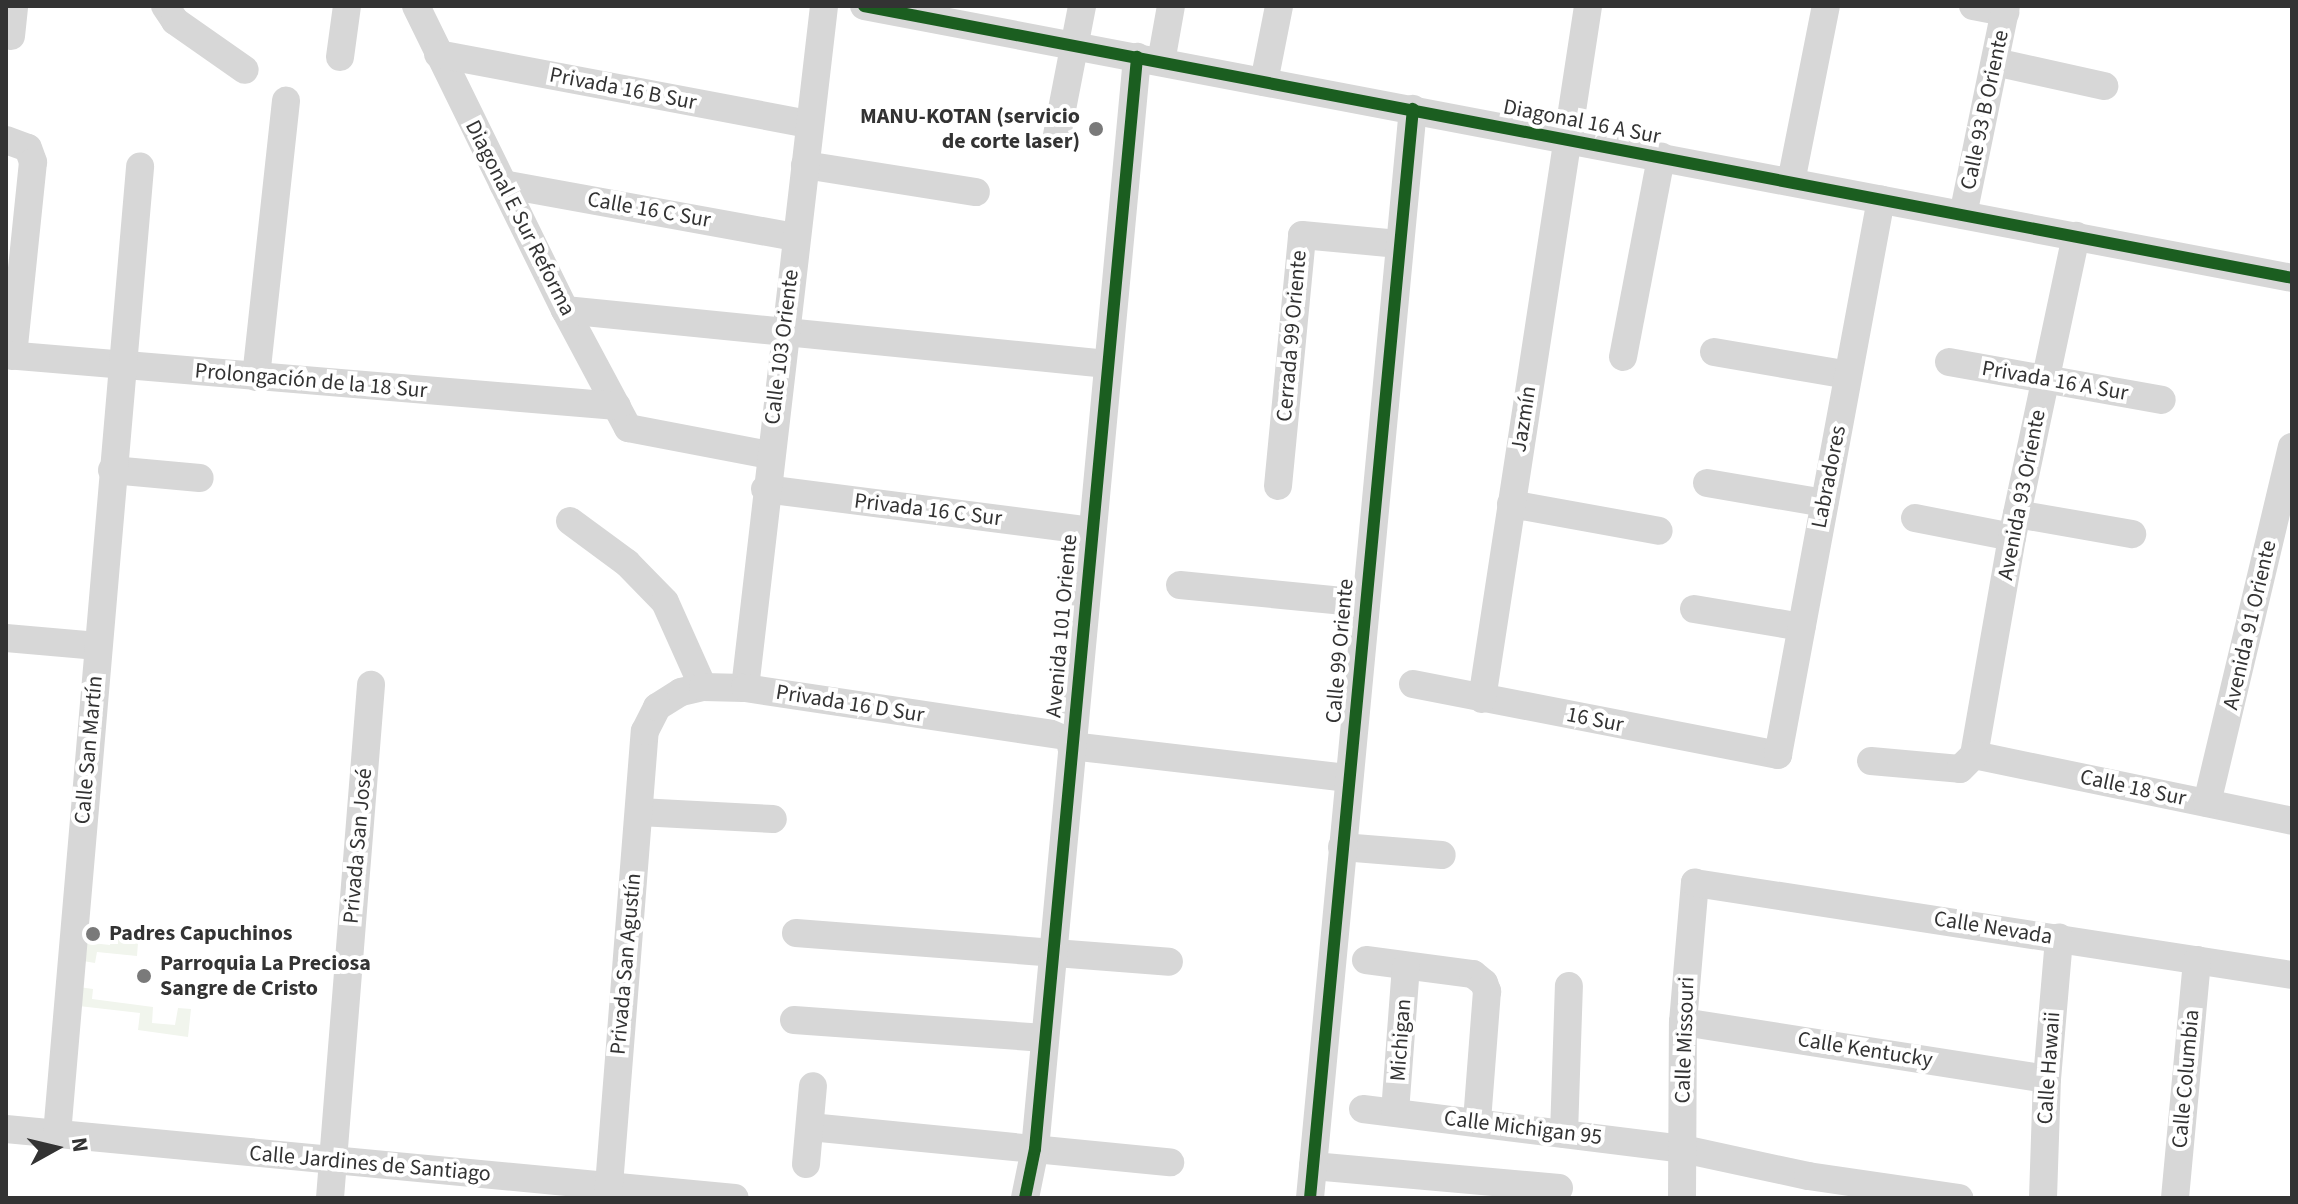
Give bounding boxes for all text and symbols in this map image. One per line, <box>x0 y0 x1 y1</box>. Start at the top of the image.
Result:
street label: Calle 93 B Oriente <box>1955 28 2015 192</box>
street label: Privada 16 B Sur <box>547 62 699 116</box>
street label: Diagonal 16 A Sur <box>1501 94 1663 150</box>
place label: MANU-KOTAN (servicio de corte laser) <box>860 103 1080 154</box>
street label: Diagonal E Sur Reforma <box>459 116 581 320</box>
marker: MANU-KOTAN (servicio de corte laser) <box>1087 120 1105 138</box>
street label: Calle 16 C Sur <box>585 186 713 234</box>
street label: Cerrada 99 Oriente <box>1271 249 1313 423</box>
street label: Calle 103 Oriente <box>759 268 805 426</box>
street label: Privada 16 A Sur <box>1980 355 2130 407</box>
street label: Prolongación de la 18 Sur <box>194 358 428 404</box>
street label: Jazmín <box>1506 384 1542 454</box>
street label: Avenida 93 Oriente <box>1993 408 2051 582</box>
street label: Labradores <box>1806 424 1852 530</box>
street label: Privada 16 C Sur <box>853 488 1003 532</box>
street label: Avenida 101 Oriente <box>1041 533 1083 719</box>
street label: Avenida 91 Oriente <box>2218 538 2282 712</box>
street label: Calle 99 Oriente <box>1321 578 1359 724</box>
street label: Calle San Martín <box>69 675 109 825</box>
street label: Privada 16 D Sur <box>774 679 926 729</box>
street label: 16 Sur <box>1564 702 1626 738</box>
street label: Calle 18 Sur <box>2078 764 2188 812</box>
street label: Privada San José <box>338 767 378 925</box>
street label: Privada San Agustín <box>605 872 647 1056</box>
street label: Calle Nevada <box>1932 906 2054 950</box>
place label: Padres Capuchinos <box>109 921 293 947</box>
marker: Padres Capuchinos <box>84 925 102 943</box>
place label: Parroquia La Preciosa Sangre de Cristo <box>160 950 371 1002</box>
marker: Parroquia La Preciosa Sangre de Cristo <box>135 967 153 985</box>
street label: Calle Missouri <box>1670 976 1700 1104</box>
street label: Michigan <box>1385 998 1417 1082</box>
street label: Calle Columbia <box>2167 1009 2205 1149</box>
street label: Calle Hawaii <box>2032 1011 2066 1125</box>
street label: Calle Kentucky <box>1796 1026 1934 1074</box>
street label: Calle Michigan 95 <box>1442 1105 1604 1151</box>
north arrow <box>16 1108 96 1188</box>
text: N <box>63 1135 97 1154</box>
street label: Calle Jardines de Santiago <box>248 1140 492 1188</box>

